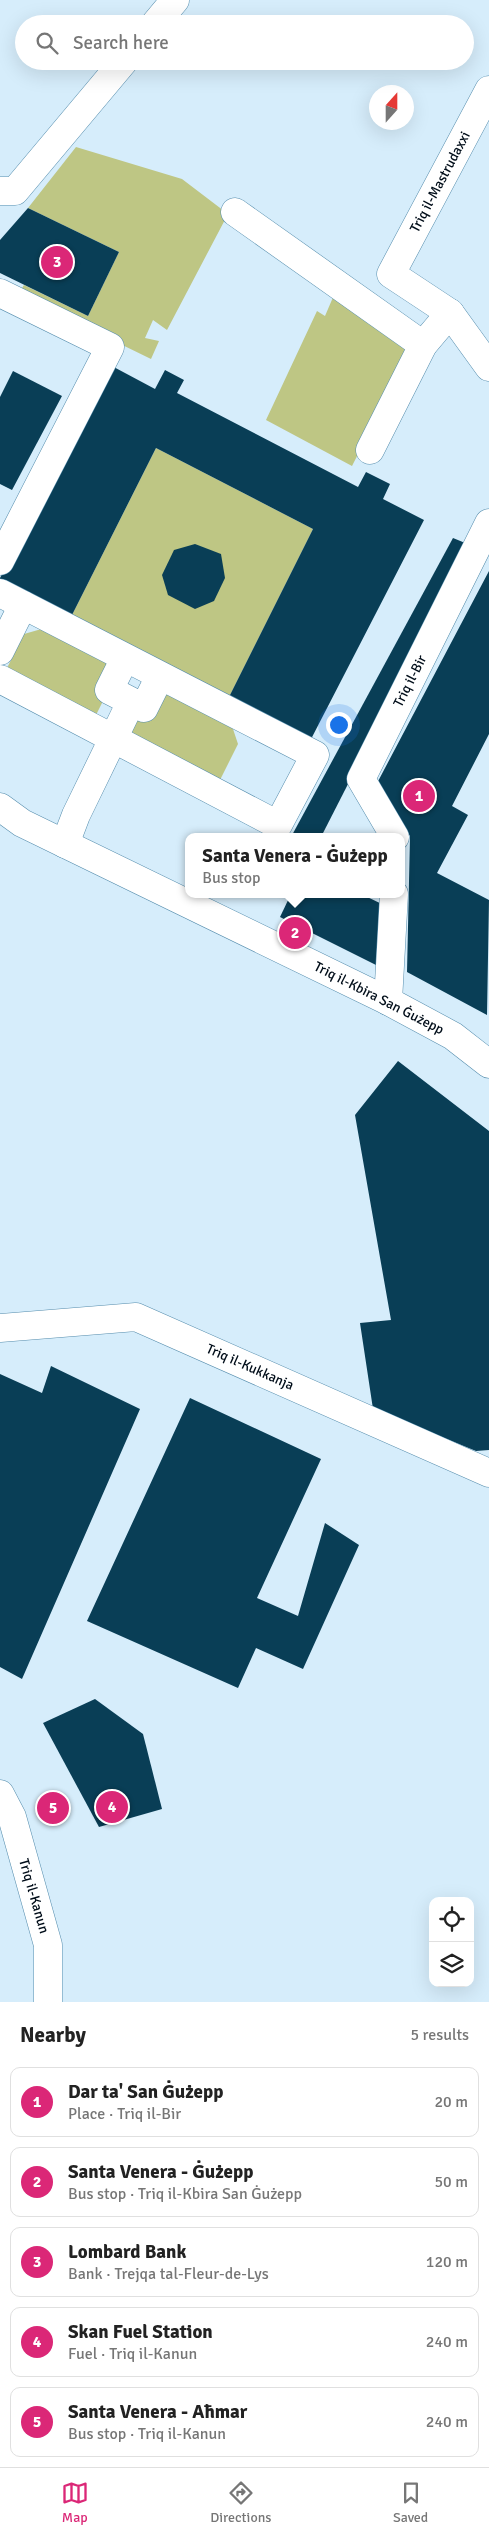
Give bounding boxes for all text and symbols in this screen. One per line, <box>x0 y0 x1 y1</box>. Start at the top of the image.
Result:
search box <box>15 15 474 70</box>
icon: search <box>33 29 61 57</box>
text: Search here <box>73 31 169 55</box>
north arrow <box>369 85 414 130</box>
street label: Triq il-Mastrudaxxi <box>406 129 474 235</box>
pin: 3 <box>41 243 73 281</box>
street label: Triq il-Bir <box>390 651 431 710</box>
your location <box>326 712 352 738</box>
pin: 1 <box>403 777 435 815</box>
popup <box>185 833 405 898</box>
text: Santa Venera - Ġużepp <box>202 844 388 868</box>
text: Bus stop <box>202 868 261 888</box>
pin: 2 <box>279 914 311 952</box>
street label: Triq il-Kbira San Ġużepp <box>311 958 447 1038</box>
street label: Triq il-Kukkanja <box>204 1340 296 1394</box>
pin: 4 <box>96 1788 128 1826</box>
pin: 5 <box>37 1789 69 1827</box>
street label: Triq il-Kanun <box>15 1857 53 1935</box>
map controls <box>429 1897 474 1987</box>
button: locate <box>429 1897 474 1942</box>
button: layers <box>429 1942 474 1987</box>
text: Nearby <box>20 2022 86 2048</box>
text: 5 results <box>410 2025 469 2045</box>
text: Dar ta' San Ġużepp <box>68 2080 223 2104</box>
text: 1 <box>33 2092 41 2112</box>
text: 20 m <box>434 2092 468 2112</box>
text: Place · Triq il-Bir <box>68 2104 181 2124</box>
text: Santa Venera - Ġużepp <box>68 2160 253 2184</box>
text: 2 <box>33 2172 41 2192</box>
text: 50 m <box>434 2172 468 2192</box>
text: Bus stop · Triq il-Kbira San Ġużepp <box>68 2184 302 2204</box>
text: Lombard Bank <box>68 2240 186 2264</box>
text: 3 <box>33 2252 41 2272</box>
text: 120 m <box>426 2252 468 2272</box>
text: Bank · Trejqa tal-Fleur-de-Lys <box>68 2264 269 2284</box>
text: Skan Fuel Station <box>68 2320 213 2344</box>
text: 4 <box>33 2332 41 2352</box>
text: 240 m <box>426 2332 468 2352</box>
text: Fuel · Triq il-Kanun <box>68 2344 197 2364</box>
text: Santa Venera - Aħmar <box>68 2400 247 2424</box>
text: 5 <box>33 2412 41 2432</box>
text: 240 m <box>426 2412 468 2432</box>
text: Bus stop · Triq il-Kanun <box>68 2424 226 2444</box>
tab: Map <box>61 2479 89 2526</box>
tab: Directions <box>210 2479 271 2526</box>
tab: Saved <box>393 2479 428 2526</box>

